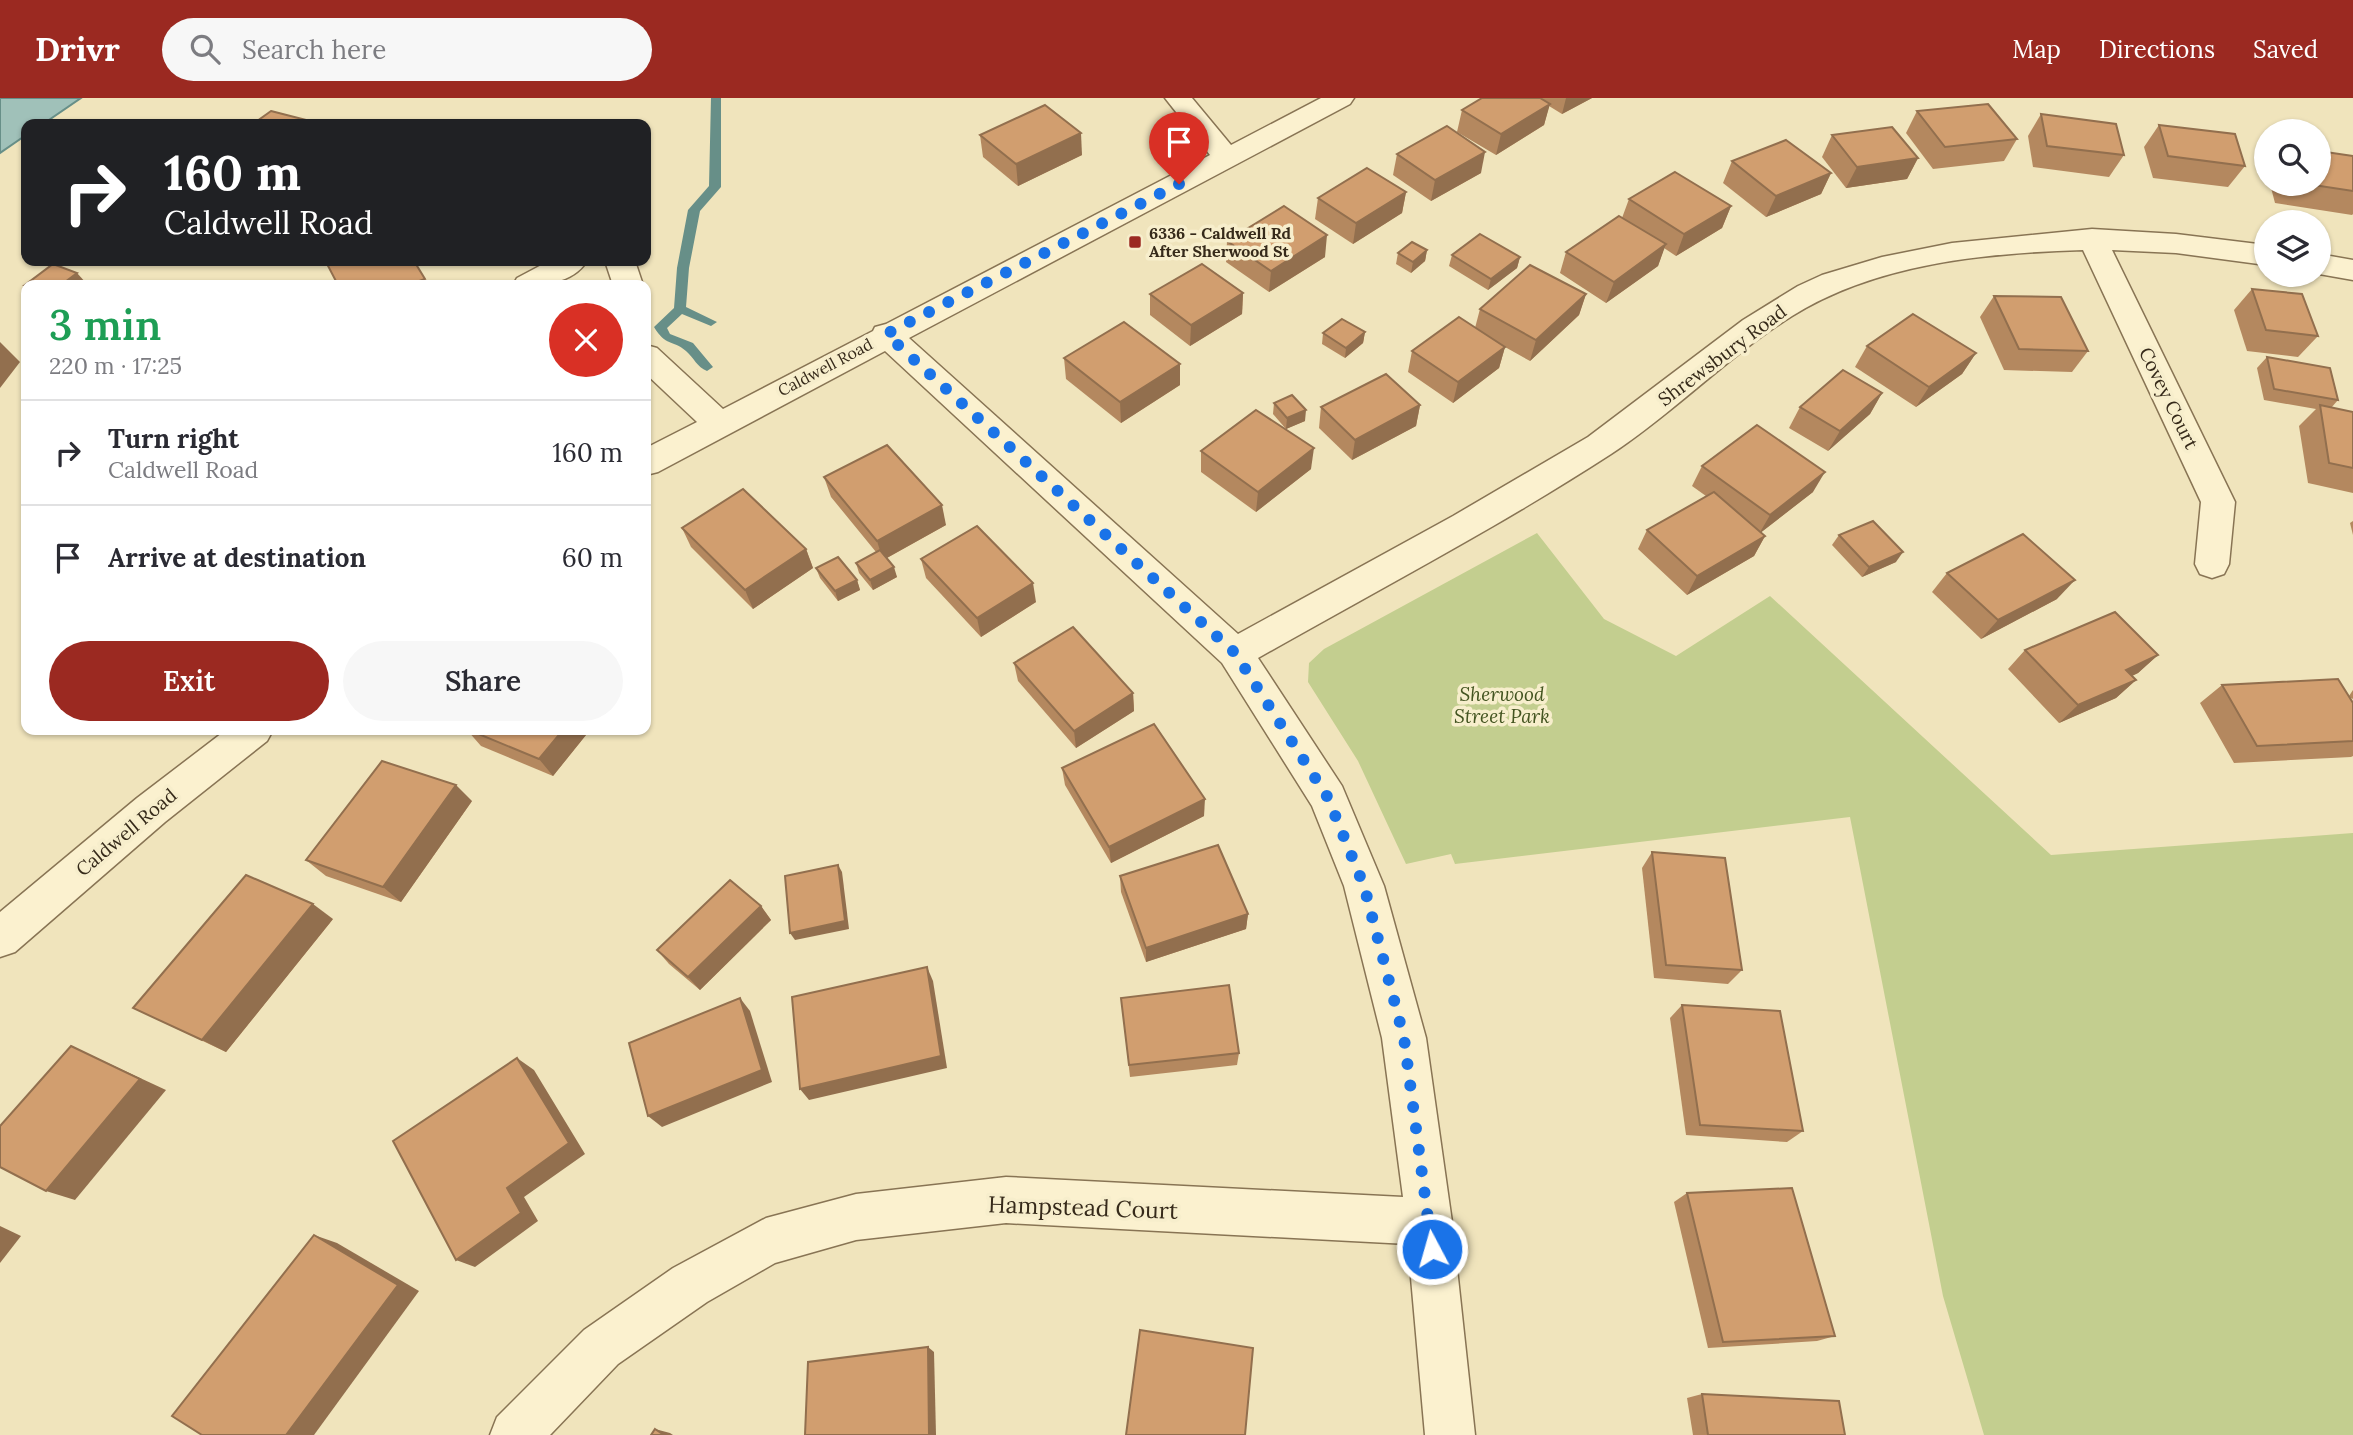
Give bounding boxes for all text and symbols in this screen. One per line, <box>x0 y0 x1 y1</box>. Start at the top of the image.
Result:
search box <box>162 18 652 81</box>
text: Drivr <box>35 28 120 70</box>
icon: search <box>186 30 224 68</box>
text: Search here <box>242 33 386 66</box>
text: Map <box>2012 34 2061 65</box>
text: Directions <box>2099 34 2215 65</box>
text: Saved <box>2253 34 2318 65</box>
pin <box>1149 112 1209 184</box>
map controls <box>2254 119 2331 287</box>
button: search <box>2254 119 2331 196</box>
icon: arrive <box>1160 123 1198 161</box>
text: 160 m <box>164 141 301 203</box>
icon: right <box>49 147 140 238</box>
text: Caldwell Road <box>164 202 373 243</box>
button: layers <box>2254 210 2331 287</box>
place label: 6336 - Caldwell Rd After Sherwood St <box>1149 223 1291 261</box>
marker: 6336 - Caldwell Rd After Sherwood St <box>1127 234 1143 250</box>
text: 3 min <box>49 298 161 352</box>
street label: Shrewsbury Road <box>1653 299 1791 411</box>
button: close <box>549 303 623 377</box>
street label: Caldwell Road <box>774 333 876 400</box>
street label: Covey Court <box>2134 343 2204 453</box>
text: 220 m · 17:25 <box>49 351 182 380</box>
text: Turn right <box>108 422 239 455</box>
icon: right <box>49 434 87 472</box>
text: 160 m <box>552 436 623 469</box>
text: Caldwell Road <box>108 455 258 484</box>
icon: arrive <box>49 539 87 577</box>
text: Arrive at destination <box>108 541 366 574</box>
text: 60 m <box>562 541 623 574</box>
button: Exit <box>49 641 329 721</box>
button: Share <box>343 641 623 721</box>
park label: Sherwood Street Park <box>1454 682 1550 728</box>
street label: Caldwell Road <box>71 783 181 881</box>
street label: Hampstead Court <box>988 1189 1178 1225</box>
position arrow <box>1395 1212 1469 1286</box>

